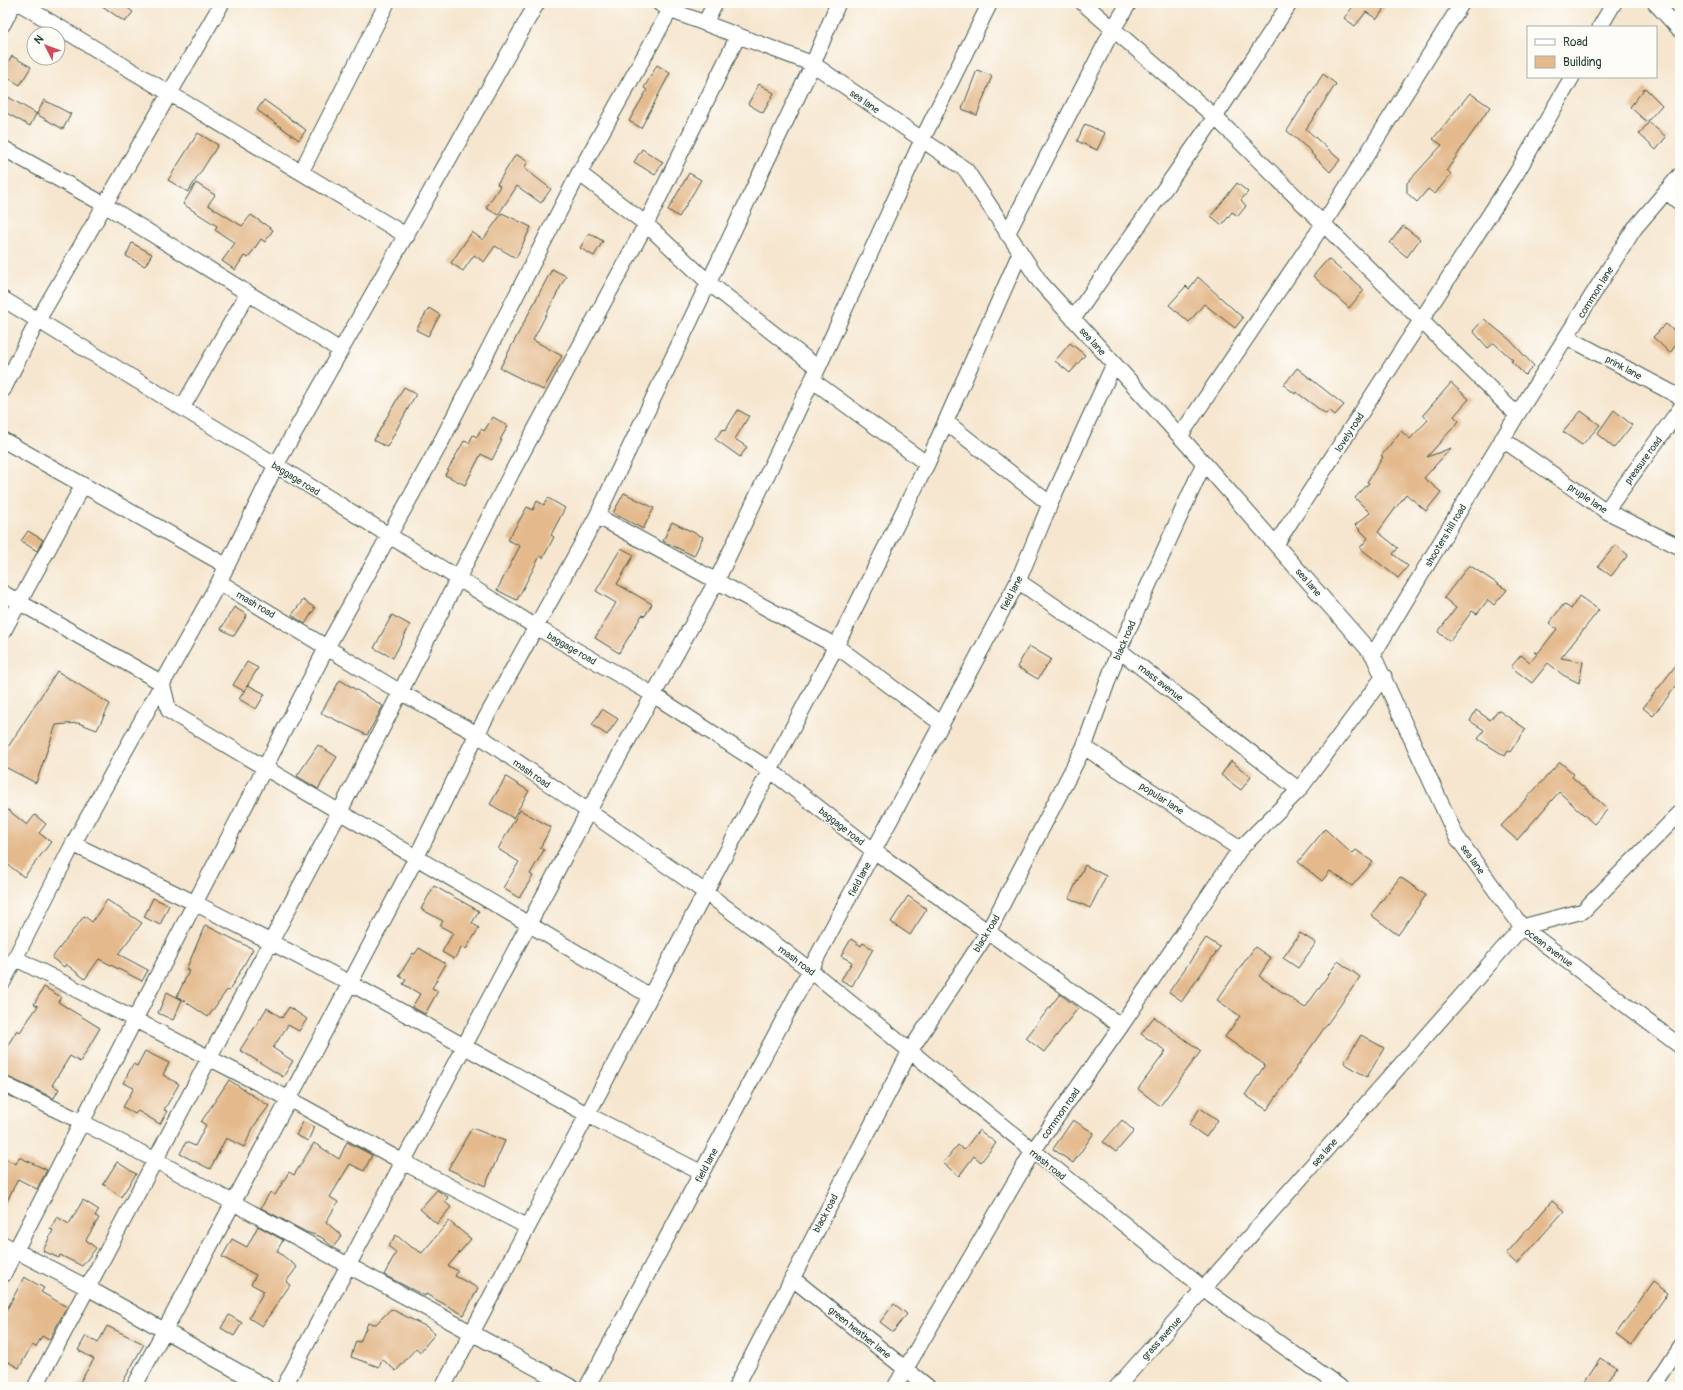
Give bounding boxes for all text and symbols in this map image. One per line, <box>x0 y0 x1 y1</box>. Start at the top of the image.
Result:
north arrow <box>26 26 66 66</box>
legend <box>1527 26 1657 78</box>
text: N <box>32 32 47 47</box>
text: Road <box>1563 35 1588 50</box>
text: Building <box>1563 55 1602 70</box>
street label: sea lane <box>847 87 882 116</box>
street label: common lane <box>1575 265 1616 320</box>
street label: sea lane <box>1077 325 1108 358</box>
street label: prink lane <box>1603 353 1644 382</box>
street label: lovely road <box>1333 411 1367 454</box>
street label: preasure road <box>1623 434 1665 487</box>
street label: baggage road <box>269 459 322 498</box>
street label: pruple lane <box>1565 481 1609 516</box>
street label: shooters hill road <box>1422 502 1469 569</box>
street label: sea lane <box>1293 566 1324 599</box>
street label: field lane <box>998 574 1026 613</box>
street label: mash road <box>234 589 277 621</box>
street label: black road <box>1111 619 1139 662</box>
street label: baggage road <box>545 630 598 668</box>
street label: mass avenue <box>1135 661 1185 704</box>
street label: mash road <box>510 757 553 791</box>
street label: popular lane <box>1137 780 1186 818</box>
street label: baggage road <box>816 805 867 848</box>
street label: sea lane <box>1457 842 1487 877</box>
street label: field lane <box>846 860 874 899</box>
street label: black road <box>971 912 1003 954</box>
street label: ocean avenue <box>1522 926 1575 970</box>
street label: mash road <box>776 943 817 979</box>
street label: common road <box>1039 1086 1083 1141</box>
street label: sea lane <box>1309 1136 1340 1169</box>
street label: field lane <box>693 1146 721 1185</box>
street label: mash road <box>1027 1147 1068 1183</box>
street label: black road <box>811 1192 841 1235</box>
street label: green heather lane <box>826 1304 893 1362</box>
street label: grass avenue <box>1139 1315 1184 1363</box>

